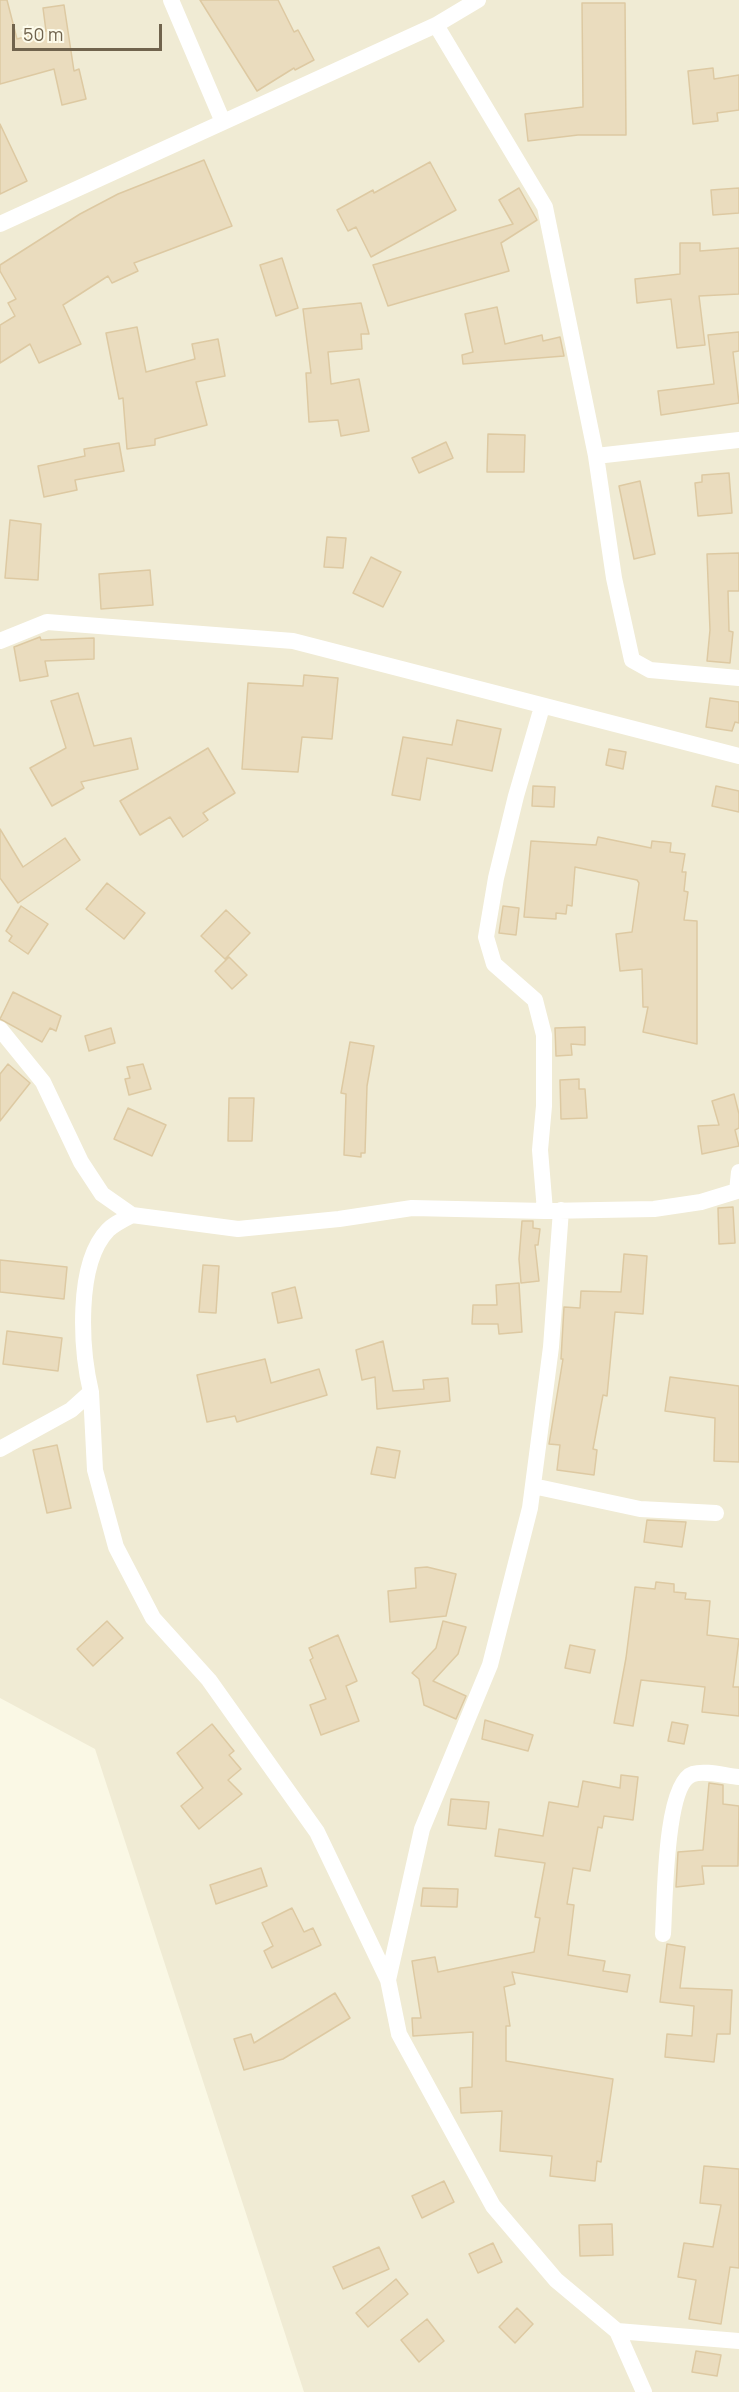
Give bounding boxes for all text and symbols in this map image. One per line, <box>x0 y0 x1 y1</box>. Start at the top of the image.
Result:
scale bar <box>15 12 165 50</box>
text: 50 m <box>23 22 63 46</box>

